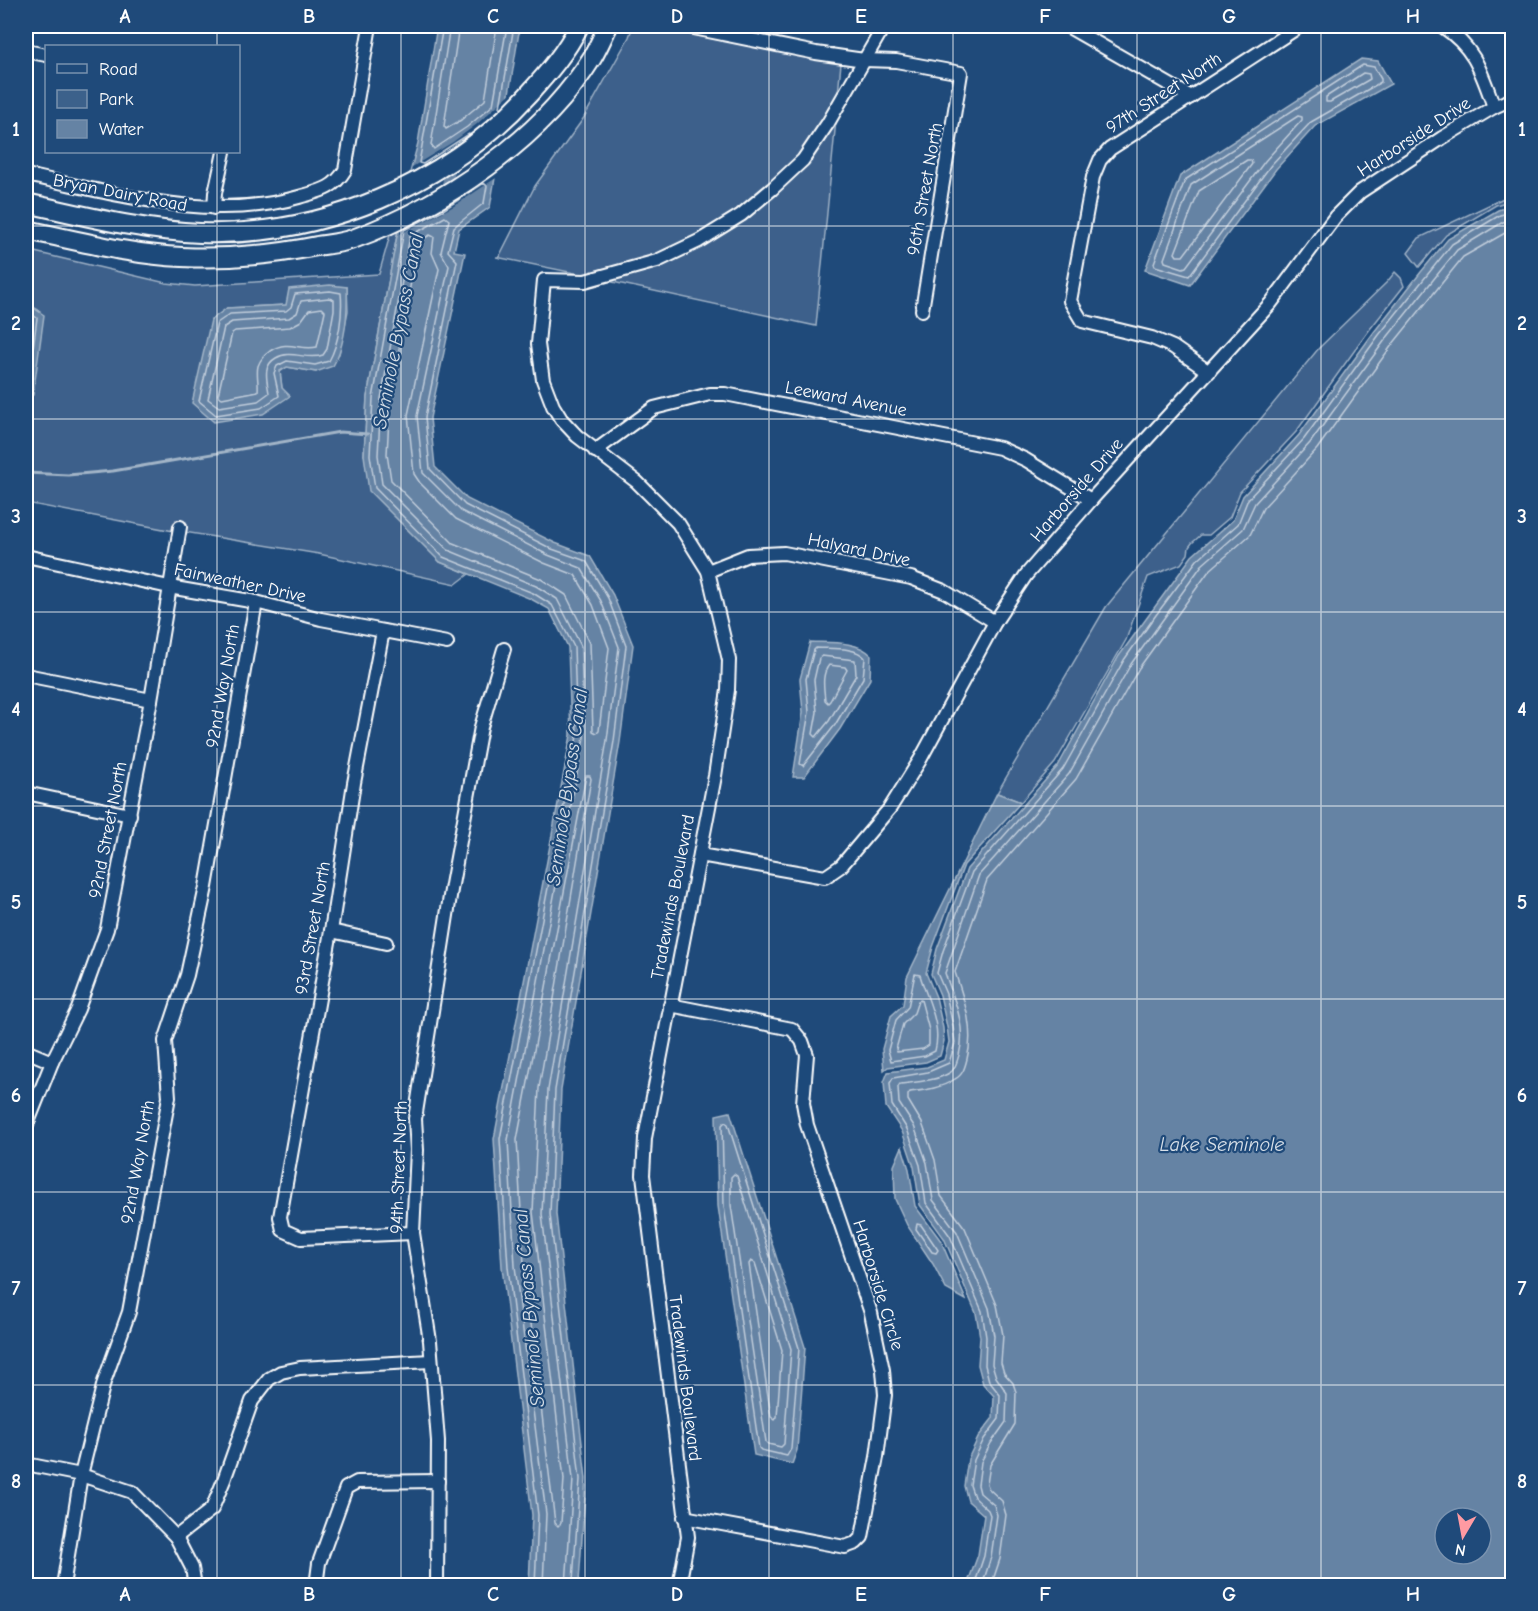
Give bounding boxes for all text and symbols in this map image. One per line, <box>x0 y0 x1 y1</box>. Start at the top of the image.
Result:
text: A <box>119 5 131 28</box>
text: B <box>303 5 315 28</box>
text: C <box>487 5 499 28</box>
text: D <box>671 5 683 28</box>
text: E <box>855 5 867 28</box>
text: F <box>1039 5 1051 28</box>
text: G <box>1222 5 1236 28</box>
text: H <box>1406 5 1420 28</box>
legend <box>45 45 240 153</box>
street label: 97th Street North <box>1102 48 1226 138</box>
text: Road <box>99 59 138 80</box>
text: Park <box>99 89 134 110</box>
street label: Harborside Drive <box>1353 93 1475 181</box>
text: 1 <box>12 118 20 141</box>
text: 1 <box>1518 118 1526 141</box>
text: Water <box>99 119 144 140</box>
street label: 96th Street North <box>903 121 947 257</box>
street label: Bryan Dairy Road <box>51 170 189 216</box>
water label: Seminole Bypass Canal <box>368 231 428 431</box>
text: 2 <box>11 312 21 335</box>
text: 2 <box>1517 312 1527 335</box>
street label: Leeward Avenue <box>783 377 909 421</box>
street label: Harborside Drive <box>1026 434 1128 546</box>
text: 3 <box>11 505 21 528</box>
text: 3 <box>1517 505 1527 528</box>
street label: Halyard Drive <box>806 529 912 571</box>
street label: Fairweather Drive <box>172 559 308 607</box>
street label: 92nd Way North <box>202 622 244 750</box>
water label: Seminole Bypass Canal <box>542 686 592 887</box>
text: 4 <box>11 698 21 721</box>
text: 4 <box>1517 698 1527 721</box>
street label: 92nd Street North <box>84 760 132 900</box>
street label: Tradewinds Boulevard <box>647 813 699 981</box>
street label: 93rd Street North <box>291 860 335 996</box>
text: 5 <box>11 891 21 914</box>
text: 5 <box>1517 891 1527 914</box>
text: 6 <box>11 1084 21 1107</box>
text: 6 <box>1517 1084 1527 1107</box>
street label: 92nd Way North <box>117 1098 159 1226</box>
street label: 94th Street North <box>386 1100 412 1234</box>
water label: Lake Seminole <box>1160 1133 1284 1156</box>
water label: Seminole Bypass Canal <box>509 1207 549 1408</box>
street label: Harborside Circle <box>848 1217 908 1353</box>
text: 7 <box>12 1277 21 1300</box>
text: 7 <box>1518 1277 1527 1300</box>
street label: Tradewinds Boulevard <box>664 1294 706 1462</box>
text: 8 <box>11 1470 21 1493</box>
text: 8 <box>1517 1470 1527 1493</box>
north arrow <box>1433 1506 1493 1566</box>
text: N <box>1454 1540 1467 1560</box>
text: A <box>119 1583 131 1606</box>
text: B <box>303 1583 315 1606</box>
text: C <box>487 1583 499 1606</box>
text: D <box>671 1583 683 1606</box>
text: E <box>855 1583 867 1606</box>
text: F <box>1039 1583 1051 1606</box>
text: G <box>1222 1583 1236 1606</box>
text: H <box>1406 1583 1420 1606</box>

